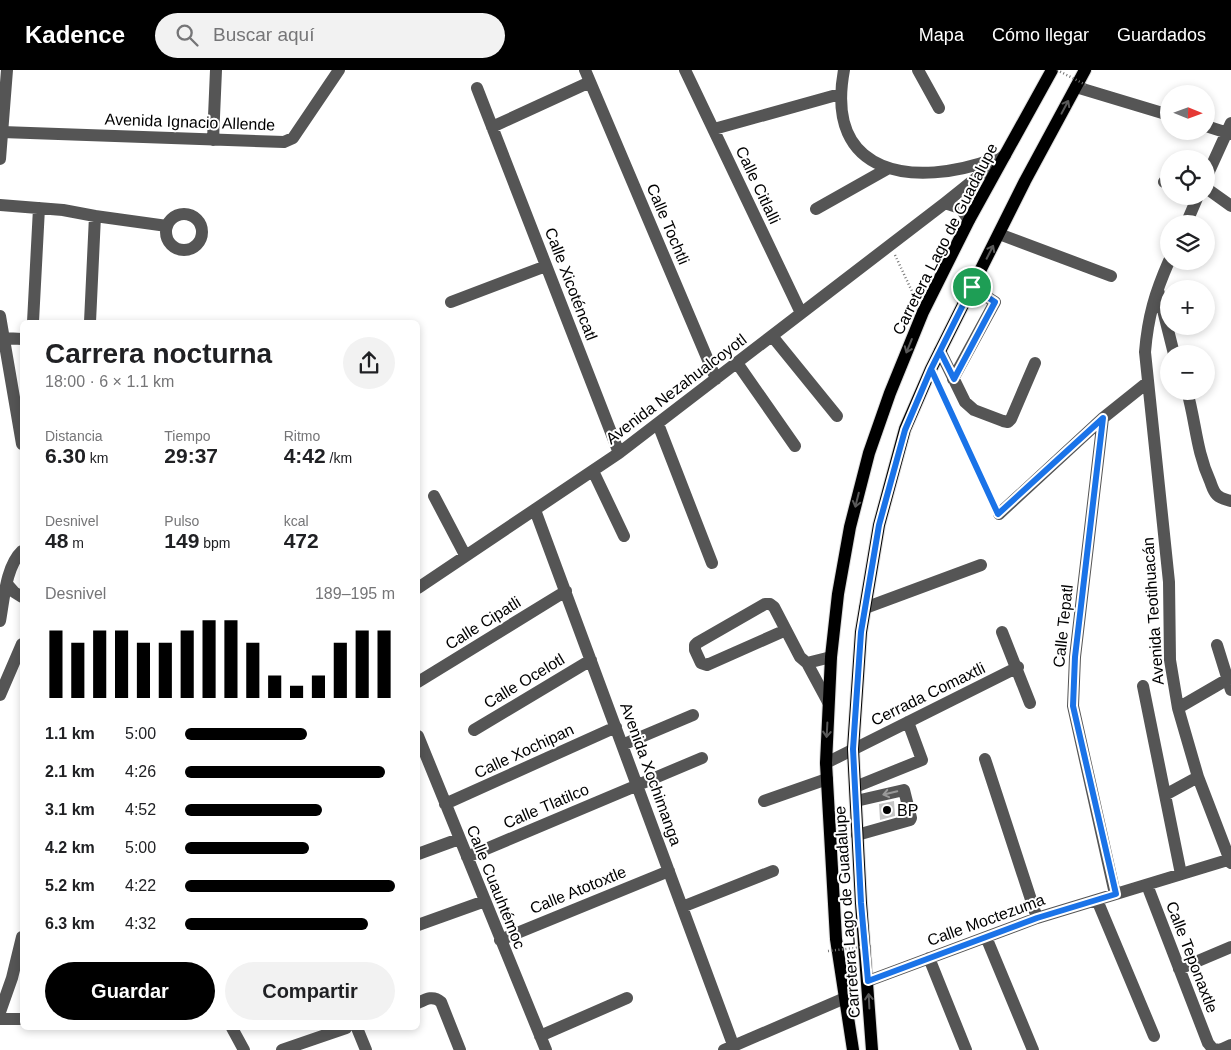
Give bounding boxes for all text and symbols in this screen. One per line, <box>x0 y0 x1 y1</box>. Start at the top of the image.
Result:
search box <box>155 13 505 58</box>
text: Kadence <box>25 21 125 48</box>
icon: search <box>173 21 201 49</box>
text: Buscar aquí <box>213 24 314 45</box>
text: Mapa <box>919 25 964 45</box>
text: Cómo llegar <box>992 25 1089 45</box>
text: Guardados <box>1117 25 1206 45</box>
north arrow <box>1160 85 1215 140</box>
map controls <box>1160 85 1215 400</box>
one-way arrow <box>1060 100 1070 115</box>
street label: Avenida Ignacio Allende <box>104 111 276 133</box>
street label: Carretera Lago de Guadalupe <box>889 140 1001 338</box>
street label: Calle Citlalli <box>733 144 783 226</box>
button: locate <box>1160 150 1215 205</box>
street label: Calle Tochtli <box>643 181 693 267</box>
button: layers <box>1160 215 1215 270</box>
street label: Calle Xicoténcatl <box>542 225 600 343</box>
one-way arrow <box>985 244 995 259</box>
pin <box>951 266 993 308</box>
icon: arrive <box>958 273 986 301</box>
button: + <box>1160 280 1215 335</box>
street label: Avenida Nezahualcoyotl <box>602 331 750 447</box>
button: share <box>343 337 395 389</box>
text: Carrera nocturna <box>45 338 272 369</box>
one-way arrow <box>904 338 913 353</box>
button: − <box>1160 345 1215 400</box>
text: 18:00 · 6 × 1.1 km <box>45 373 174 390</box>
text: Distancia <box>45 428 103 444</box>
text: Tiempo <box>164 428 211 444</box>
text: Ritmo <box>284 428 320 444</box>
text: 6.30 <box>45 444 86 467</box>
text: 29:37 <box>164 444 218 467</box>
text: 4:42 <box>284 444 326 467</box>
text: km <box>86 450 108 466</box>
text: /km <box>326 450 352 466</box>
one-way arrow <box>852 492 861 508</box>
text: Desnivel <box>45 513 99 529</box>
text: Pulso <box>164 513 199 529</box>
text: kcal <box>284 513 309 529</box>
text: 48 <box>45 529 68 552</box>
text: 149 <box>164 529 199 552</box>
text: 472 <box>284 529 319 552</box>
text: m <box>68 535 84 551</box>
text: bpm <box>199 535 231 551</box>
street label: Avenida Teotihuacán <box>1139 537 1167 685</box>
street label: Calle Tepatl <box>1050 584 1076 668</box>
text: Desnivel <box>45 585 106 602</box>
text: 189–195 m <box>315 585 395 602</box>
street label: Calle Cipatli <box>442 593 524 653</box>
street label: Calle Ocelotl <box>481 650 567 712</box>
street label: Cerrada Comaxtli <box>868 659 988 729</box>
street label: Avenida Xochimanga <box>617 700 685 848</box>
street label: Calle Xochipan <box>472 721 576 781</box>
one-way arrow <box>823 722 832 738</box>
text: 1.1 km <box>45 725 95 742</box>
text: 5:00 <box>125 725 156 742</box>
text: 2.1 km <box>45 763 95 780</box>
text: 4:26 <box>125 763 156 780</box>
street label: Calle Tlatilco <box>501 780 591 832</box>
one-way arrow <box>882 789 898 798</box>
text: 3.1 km <box>45 801 95 818</box>
text: 4:52 <box>125 801 156 818</box>
place label: BP <box>897 802 918 819</box>
marker: BP <box>881 804 893 816</box>
street label: Carretera Lago de Guadalupe <box>831 805 863 1019</box>
street label: Calle Cuauhtémoc <box>463 823 529 951</box>
text: 4.2 km <box>45 839 95 856</box>
text: 5:00 <box>125 839 156 856</box>
street label: Calle Atotoxtle <box>527 863 629 917</box>
text: 5.2 km <box>45 877 95 894</box>
text: 4:22 <box>125 877 156 894</box>
street label: Calle Moctezuma <box>925 891 1047 949</box>
street label: Calle Teponaxtle <box>1163 899 1221 1015</box>
text: 6.3 km <box>45 915 95 932</box>
text: 4:32 <box>125 915 156 932</box>
button: Guardar <box>45 962 215 1020</box>
button: Compartir <box>225 962 395 1020</box>
one-way arrow <box>865 994 874 1010</box>

